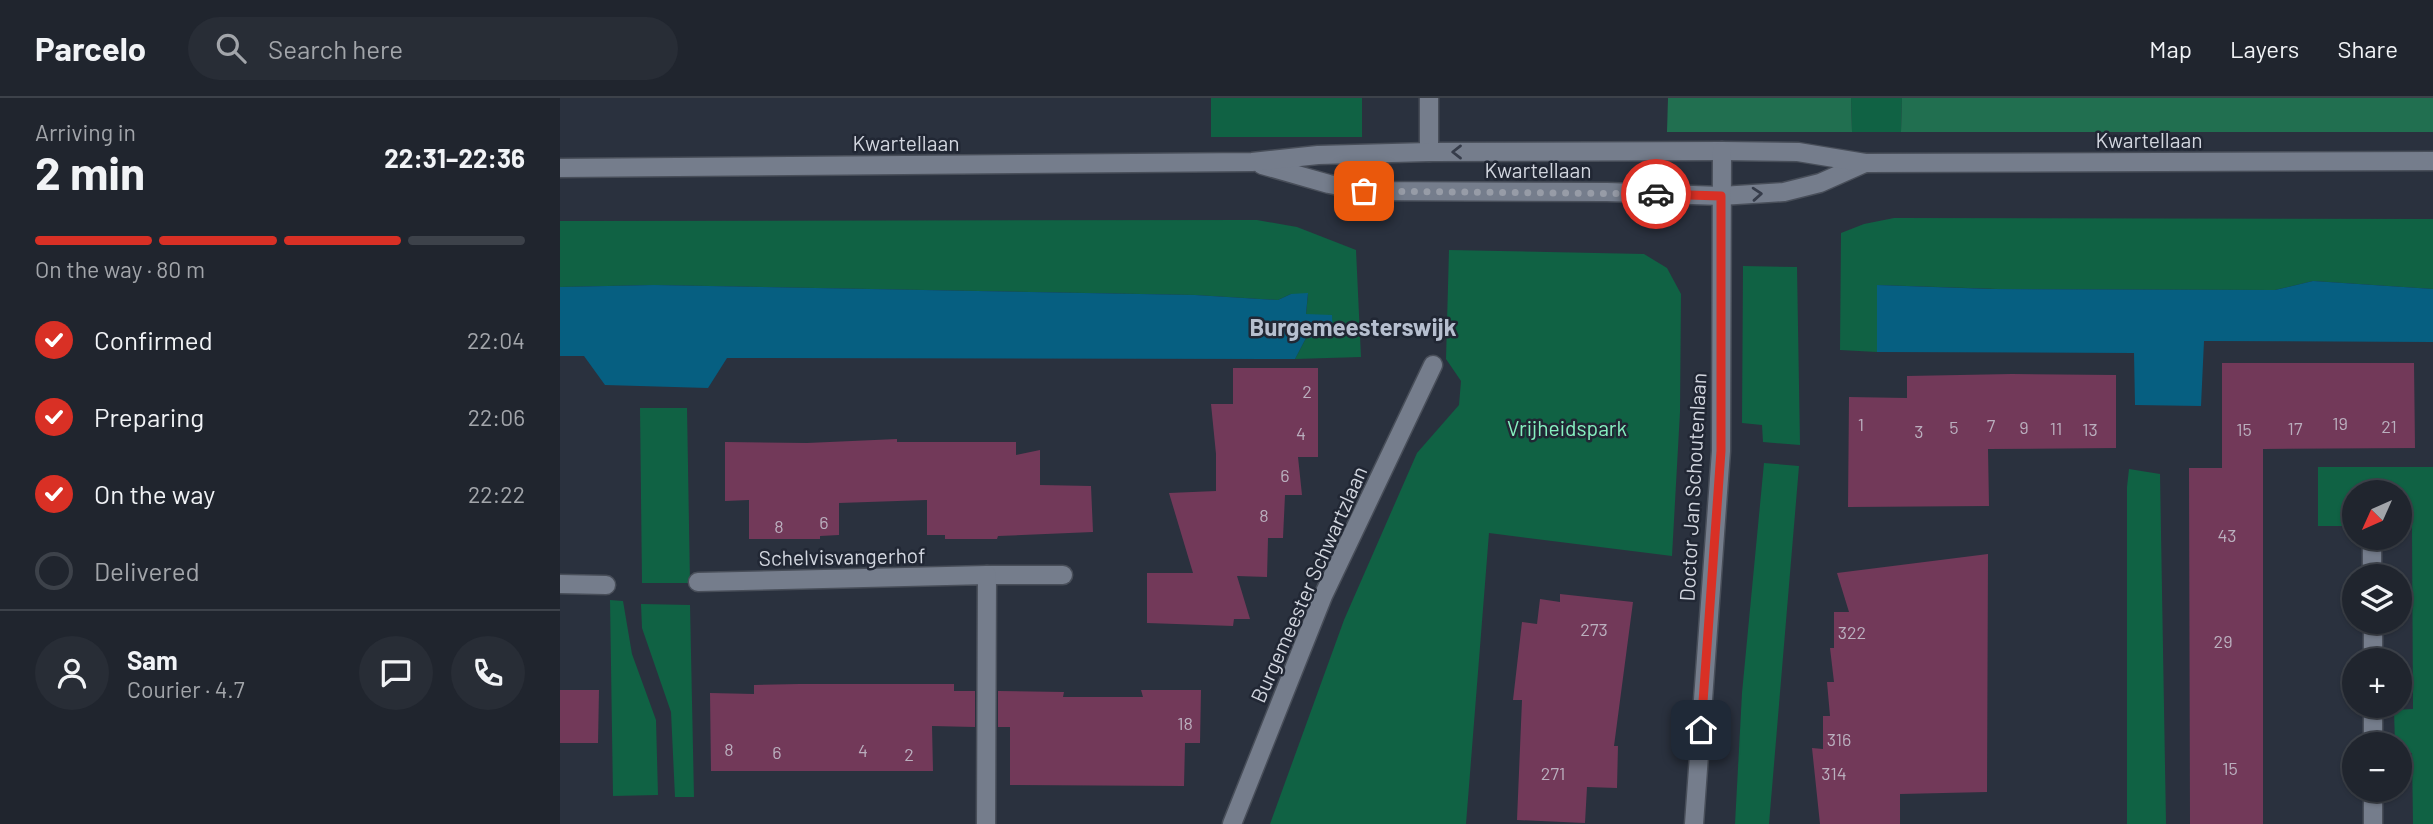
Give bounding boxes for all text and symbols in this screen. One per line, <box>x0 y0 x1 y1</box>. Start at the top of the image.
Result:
search box <box>188 17 678 80</box>
text: Parcelo <box>35 28 146 68</box>
icon: search <box>212 29 250 67</box>
text: Search here <box>268 33 403 64</box>
text: Map <box>2149 34 2192 63</box>
text: Layers <box>2230 34 2299 63</box>
text: Share <box>2337 34 2398 63</box>
text: Arriving in <box>35 118 136 146</box>
street label: Kwartellaan <box>2096 127 2202 152</box>
street label: Kwartellaan <box>853 130 959 155</box>
text: 22:31–22:36 <box>384 142 525 173</box>
text: 2 min <box>35 144 145 199</box>
one-way arrow <box>1452 144 1462 160</box>
street label: Kwartellaan <box>1485 157 1591 182</box>
courier <box>1621 159 1691 229</box>
pin <box>1334 161 1394 221</box>
icon: bag <box>1345 172 1383 210</box>
icon: car <box>1637 175 1675 213</box>
one-way arrow <box>1752 187 1763 202</box>
text: On the way · 80 m <box>35 255 205 283</box>
district label: Burgemeesterswijk <box>1250 312 1457 341</box>
icon: check <box>35 321 73 359</box>
text: Confirmed <box>94 324 213 355</box>
text: 22:04 <box>467 326 525 354</box>
street label: Doctor Jan Schoutenlaan <box>1674 372 1710 602</box>
house number: 2 <box>1302 380 1312 402</box>
icon: check <box>35 398 73 436</box>
text: Preparing <box>94 401 204 432</box>
text: 22:06 <box>468 403 525 431</box>
house number: 19 <box>2332 412 2348 434</box>
house number: 1 <box>1858 413 1864 435</box>
house number: 7 <box>1987 414 1996 436</box>
park label: Vrijheidspark <box>1507 415 1627 440</box>
house number: 21 <box>2381 415 2397 437</box>
house number: 5 <box>1949 416 1959 438</box>
house number: 9 <box>2019 416 2029 438</box>
house number: 11 <box>2050 417 2062 439</box>
house number: 17 <box>2288 417 2303 439</box>
house number: 13 <box>2082 418 2098 440</box>
house number: 15 <box>2236 418 2252 440</box>
house number: 3 <box>1914 420 1924 442</box>
house number: 4 <box>1296 422 1306 444</box>
street label: Burgemeester Schwartzlaan <box>1244 462 1372 706</box>
house number: 6 <box>1280 464 1290 486</box>
icon: check <box>35 475 73 513</box>
text: On the way <box>94 478 215 509</box>
text: 22:22 <box>468 480 525 508</box>
north arrow <box>2342 480 2412 550</box>
map controls <box>2342 480 2412 802</box>
house number: 8 <box>1259 504 1269 526</box>
house number: 6 <box>819 511 829 533</box>
house number: 8 <box>774 515 784 537</box>
house number: 43 <box>2217 524 2237 546</box>
street label: Schelvisvangerhof <box>758 542 926 570</box>
text: Delivered <box>94 555 200 586</box>
button: layers <box>2342 564 2412 634</box>
house number: 273 <box>1580 618 1608 640</box>
house number: 322 <box>1838 621 1866 643</box>
house number: 29 <box>2213 630 2233 652</box>
button: person <box>35 636 109 710</box>
button: chat <box>359 636 433 710</box>
button: phone <box>451 636 525 710</box>
text: Sam <box>127 644 178 675</box>
button: + <box>2342 648 2412 718</box>
text: Courier · 4.7 <box>127 675 245 703</box>
pin <box>1671 700 1731 760</box>
icon: home <box>1682 711 1720 749</box>
house number: 18 <box>1177 712 1193 734</box>
house number: 316 <box>1827 728 1851 750</box>
button: − <box>2342 732 2412 802</box>
house number: 8 <box>724 738 734 760</box>
house number: 4 <box>858 739 868 761</box>
house number: 6 <box>772 741 782 763</box>
house number: 2 <box>904 743 914 765</box>
house number: 15 <box>2222 757 2238 779</box>
house number: 271 <box>1541 762 1565 784</box>
house number: 314 <box>1821 762 1847 784</box>

